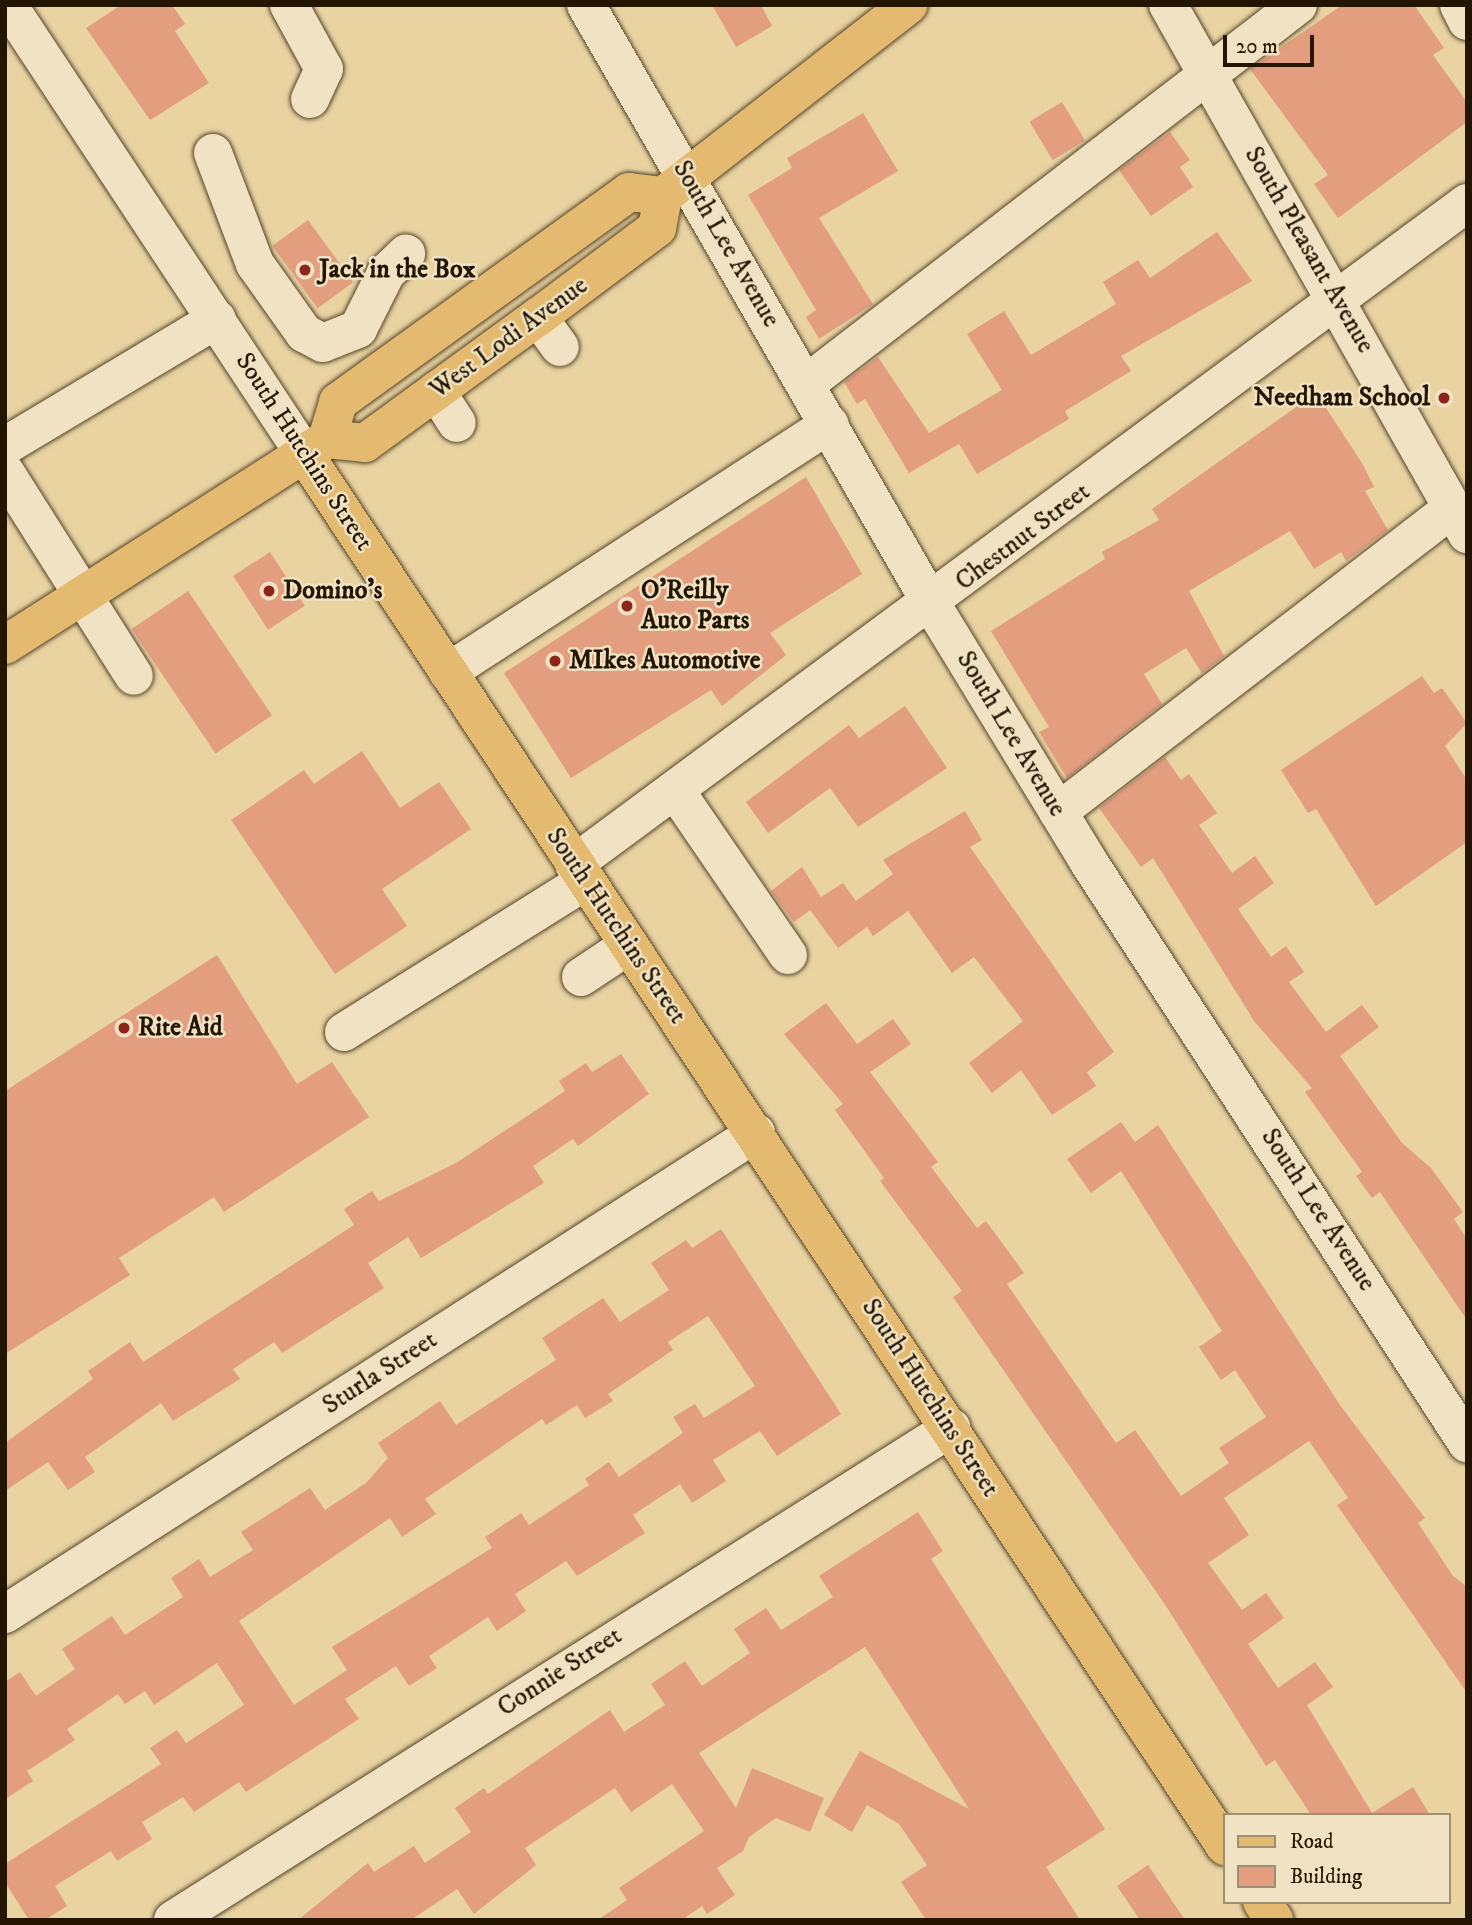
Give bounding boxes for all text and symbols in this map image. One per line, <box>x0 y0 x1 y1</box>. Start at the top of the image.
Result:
scale bar <box>1227 21 1318 65</box>
text: 20 m <box>1236 34 1278 60</box>
street label: South Pleasant Avenue <box>1237 141 1381 359</box>
street label: South Lee Avenue <box>666 155 786 333</box>
place label: Jack in the Box <box>319 254 475 286</box>
marker: Jack in the Box <box>297 262 313 278</box>
street label: West Lodi Avenue <box>424 270 594 406</box>
street label: South Hutchins Street <box>228 347 380 557</box>
place label: Needham School <box>1253 382 1430 414</box>
marker: Needham School <box>1436 390 1452 406</box>
street label: Chestnut Street <box>950 476 1096 598</box>
place label: Domino's <box>283 575 382 607</box>
place label: O'Reilly Auto Parts <box>641 575 749 636</box>
marker: Domino's <box>261 583 277 599</box>
marker: O'Reilly Auto Parts <box>619 598 635 614</box>
place label: MIkes Automotive <box>569 645 761 677</box>
street label: South Lee Avenue <box>949 646 1073 822</box>
marker: MIkes Automotive <box>547 653 563 669</box>
street label: South Hutchins Street <box>539 822 693 1030</box>
place label: Rite Aid <box>138 1012 223 1044</box>
marker: Rite Aid <box>116 1020 132 1036</box>
street label: South Lee Avenue <box>1254 1123 1382 1297</box>
street label: South Hutchins Street <box>854 1293 1006 1503</box>
street label: Sturla Street <box>317 1325 443 1421</box>
street label: Connie Street <box>492 1620 628 1724</box>
legend <box>1224 1813 1451 1904</box>
text: Road <box>1290 1829 1334 1855</box>
text: Building <box>1290 1864 1362 1890</box>

